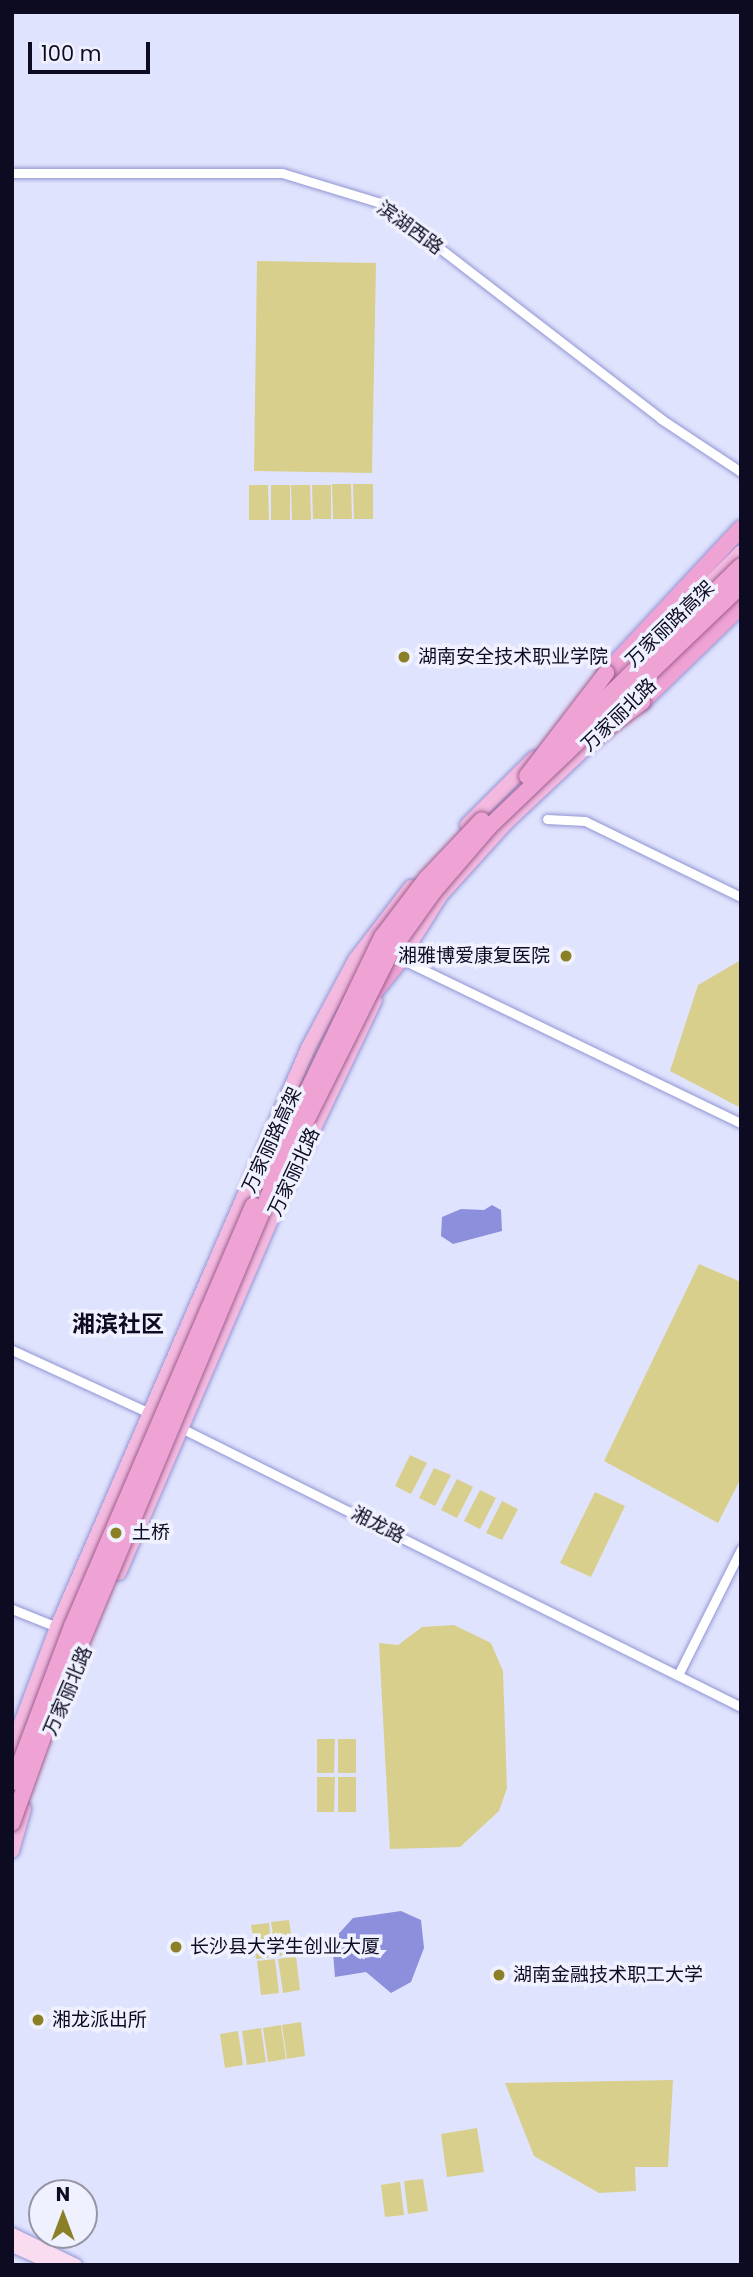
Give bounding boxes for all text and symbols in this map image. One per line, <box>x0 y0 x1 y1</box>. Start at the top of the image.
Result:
scale bar <box>32 28 154 72</box>
text: 100 m <box>41 39 101 68</box>
street label: 滨湖西路 <box>373 196 447 260</box>
street label: 万家丽路高架 <box>621 576 719 672</box>
place label: 湖南安全技术职业学院 <box>418 646 608 668</box>
marker: 湖南安全技术职业学院 <box>396 649 412 665</box>
street label: 万家丽北路 <box>577 674 661 756</box>
place label: 湘雅博爱康复医院 <box>398 945 550 967</box>
marker: 湘雅博爱康复医院 <box>556 946 576 966</box>
street label: 万家丽路高架 <box>238 1084 306 1196</box>
street label: 万家丽北路 <box>264 1124 324 1220</box>
district label: 湘滨社区 <box>72 1310 164 1338</box>
street label: 湘龙路 <box>347 1502 409 1548</box>
place label: 土桥 <box>132 1522 170 1544</box>
marker: 土桥 <box>106 1523 126 1543</box>
street label: 万家丽北路 <box>39 1643 97 1739</box>
place label: 长沙县大学生创业大厦 <box>190 1936 380 1958</box>
marker: 长沙县大学生创业大厦 <box>168 1939 184 1955</box>
place label: 湖南金融技术职工大学 <box>513 1964 703 1986</box>
marker: 湖南金融技术职工大学 <box>491 1967 507 1983</box>
place label: 湘龙派出所 <box>52 2009 147 2031</box>
marker: 湘龙派出所 <box>30 2012 46 2028</box>
north arrow <box>28 2179 98 2249</box>
text: N <box>56 2181 70 2208</box>

